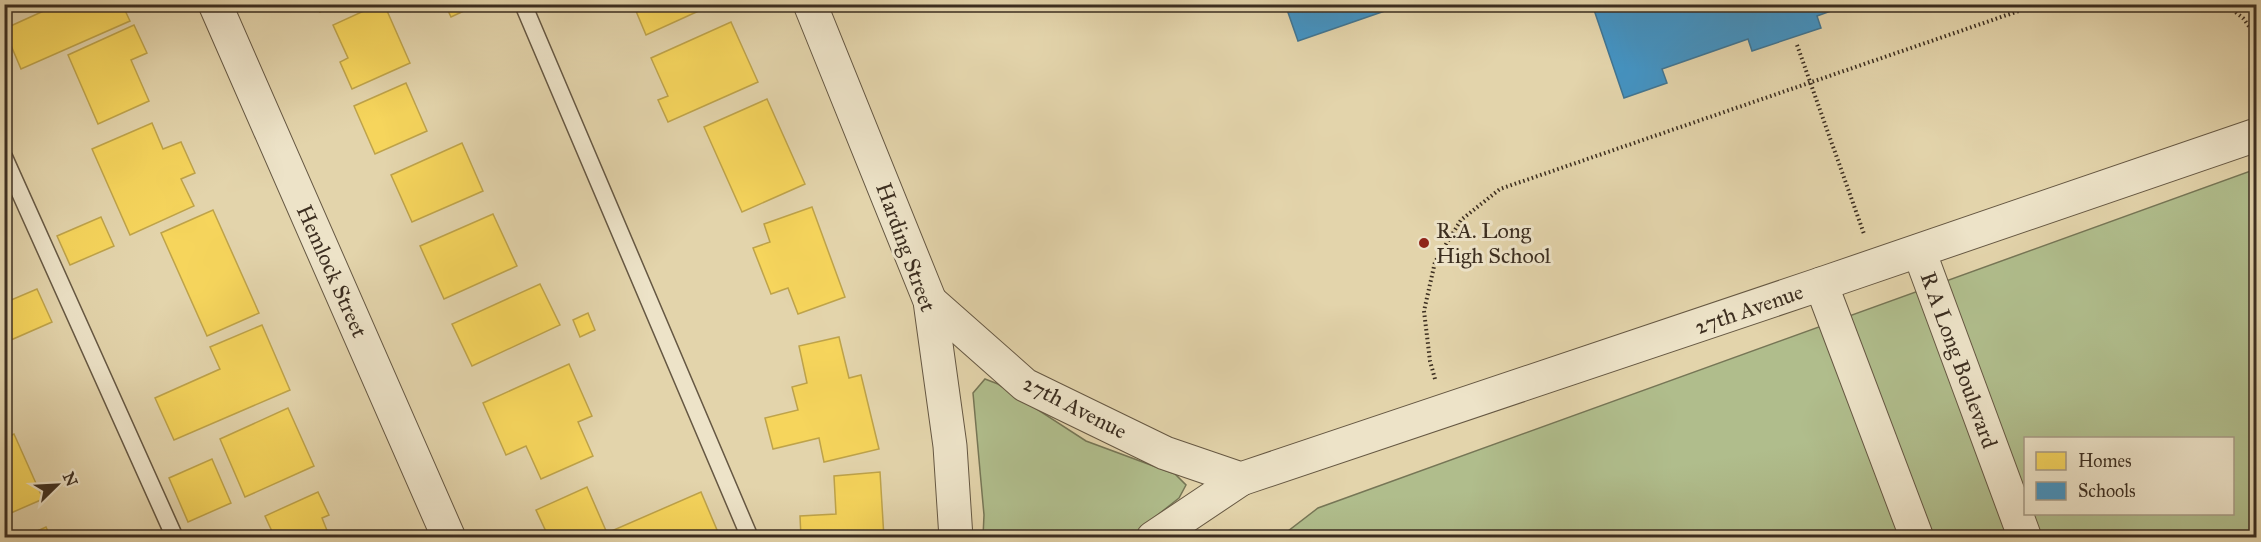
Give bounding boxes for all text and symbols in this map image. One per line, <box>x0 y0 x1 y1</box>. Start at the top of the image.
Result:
street label: Harding Street <box>870 179 942 315</box>
street label: Hemlock Street <box>291 200 373 342</box>
place label: R.A. Long High School <box>1436 217 1551 269</box>
marker: R.A. Long High School <box>1417 236 1431 250</box>
street label: R A Long Boulevard <box>1915 268 2003 452</box>
street label: 27th Avenue <box>1691 278 1807 340</box>
street label: 27th Avenue <box>1019 369 1131 445</box>
legend <box>2024 437 2234 515</box>
text: Homes <box>2078 450 2132 472</box>
north arrow <box>27 455 87 515</box>
text: N <box>59 469 82 490</box>
text: Schools <box>2078 480 2136 502</box>

